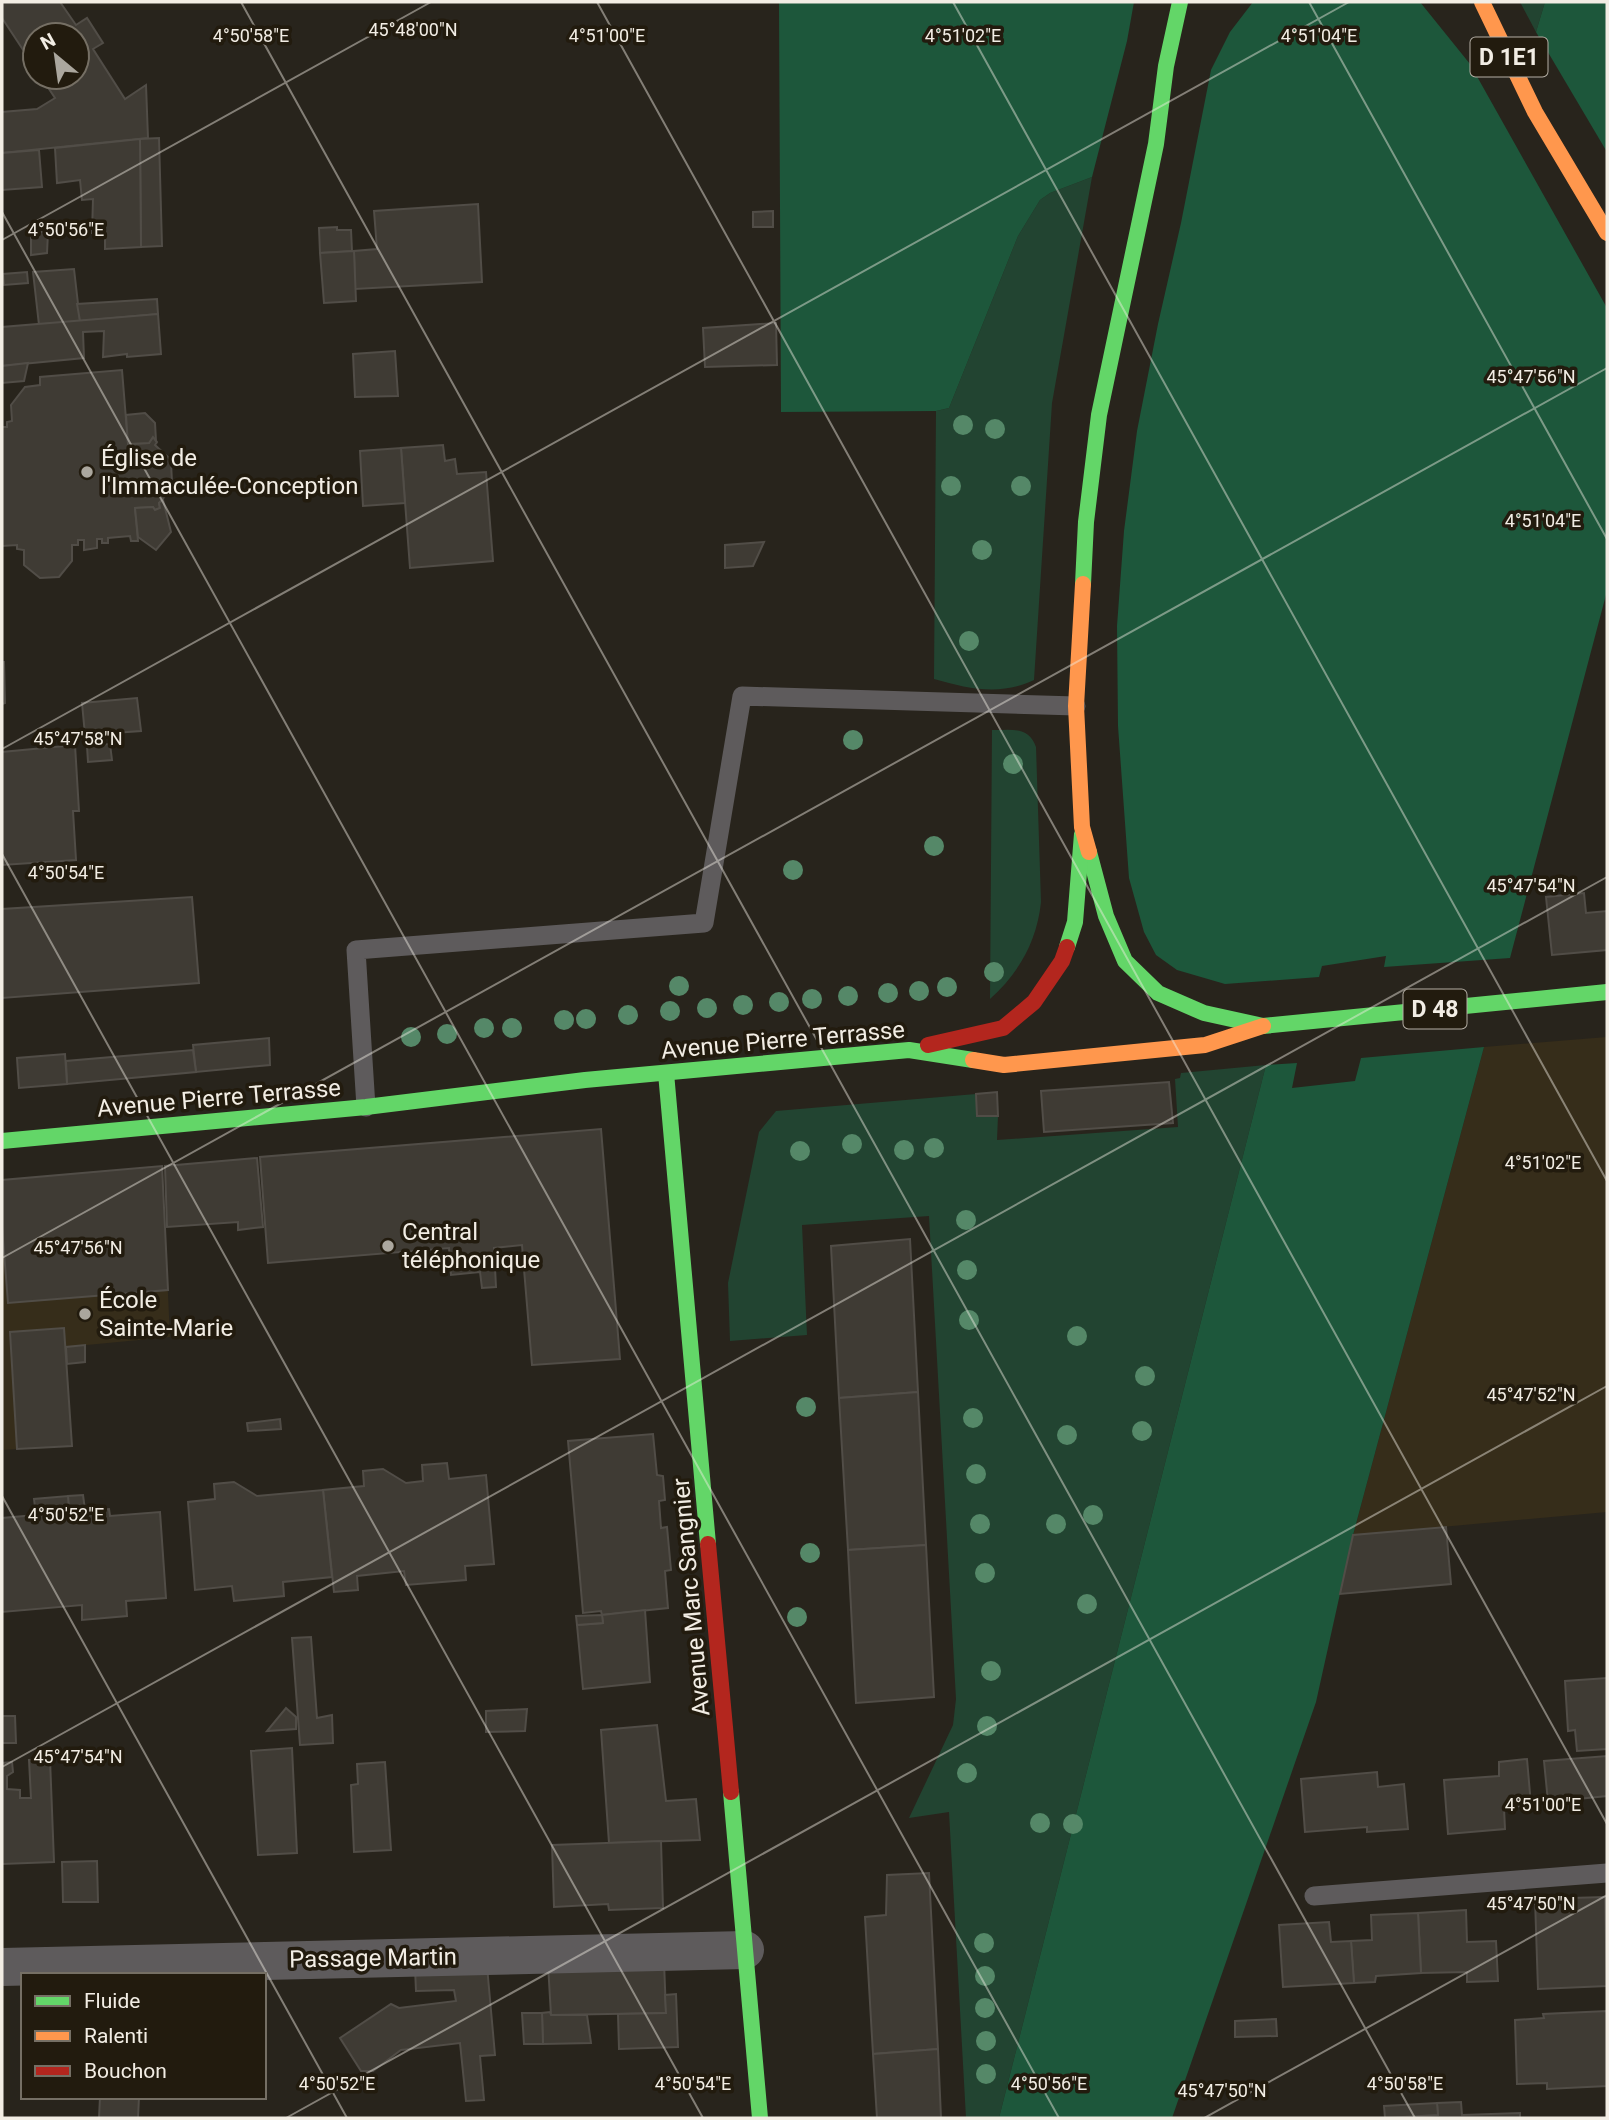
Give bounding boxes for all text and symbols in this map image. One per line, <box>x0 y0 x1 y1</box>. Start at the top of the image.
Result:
text: 45°48'00"N <box>368 19 458 40</box>
north arrow <box>21 21 91 91</box>
text: 4°50'58"E <box>213 25 289 46</box>
text: 4°51'00"E <box>569 25 645 46</box>
text: 4°51'02"E <box>925 25 1001 46</box>
text: 4°51'04"E <box>1281 25 1357 46</box>
text: N <box>37 28 59 55</box>
road number: D 1E1 <box>1470 38 1548 76</box>
text: 4°50'56"E <box>28 219 104 240</box>
text: 45°47'56"N <box>1486 366 1576 387</box>
place label: Église de l'Immaculée-Conception <box>101 444 358 500</box>
marker: Église de l'Immaculée-Conception <box>79 464 95 480</box>
text: 4°51'04"E <box>1505 510 1581 531</box>
text: 45°47'58"N <box>33 728 123 749</box>
text: 4°50'54"E <box>28 862 104 883</box>
text: 45°47'54"N <box>1486 875 1576 896</box>
road number: D 48 <box>1404 990 1466 1028</box>
street label: Avenue Pierre Terrasse <box>660 1015 906 1065</box>
street label: Avenue Pierre Terrasse <box>96 1073 342 1123</box>
text: 4°51'02"E <box>1505 1152 1581 1173</box>
place label: Central téléphonique <box>402 1218 540 1274</box>
text: 45°47'56"N <box>33 1237 123 1258</box>
marker: Central téléphonique <box>380 1238 396 1254</box>
place label: École Sainte-Marie <box>99 1286 233 1342</box>
marker: École Sainte-Marie <box>77 1306 93 1322</box>
text: 45°47'52"N <box>1486 1384 1576 1405</box>
street label: Avenue Marc Sangnier <box>667 1477 715 1717</box>
text: 4°50'52"E <box>28 1504 104 1525</box>
text: 45°47'54"N <box>33 1746 123 1767</box>
text: 4°51'00"E <box>1505 1794 1581 1815</box>
text: 45°47'50"N <box>1486 1893 1576 1914</box>
street label: Passage Martin <box>289 1943 457 1973</box>
legend <box>21 1973 266 2099</box>
text: Fluide <box>84 1989 140 2013</box>
text: Ralenti <box>84 2024 148 2048</box>
text: Bouchon <box>84 2059 167 2083</box>
text: 4°50'52"E <box>299 2073 375 2094</box>
text: 4°50'54"E <box>655 2073 731 2094</box>
text: 4°50'56"E <box>1011 2073 1087 2094</box>
text: 4°50'58"E <box>1367 2073 1443 2094</box>
text: 45°47'50"N <box>1177 2080 1267 2101</box>

